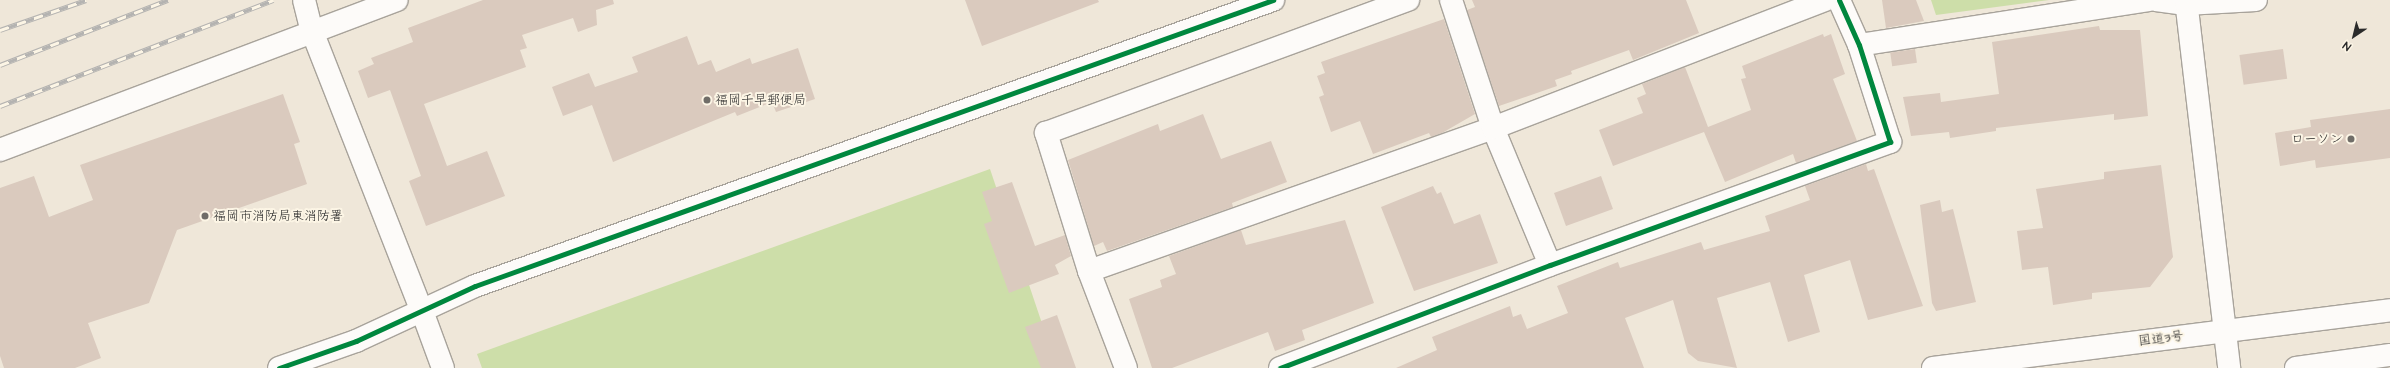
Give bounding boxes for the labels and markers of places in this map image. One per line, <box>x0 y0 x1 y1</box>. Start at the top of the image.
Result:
place label: 福岡千早郵便局 <box>715 92 806 108</box>
marker: 福岡千早郵便局 <box>702 95 712 105</box>
place label: ローソン <box>2291 131 2343 147</box>
marker: ローソン <box>2346 134 2356 144</box>
place label: 福岡市消防局東消防署 <box>213 208 343 224</box>
marker: 福岡市消防局東消防署 <box>200 211 210 221</box>

